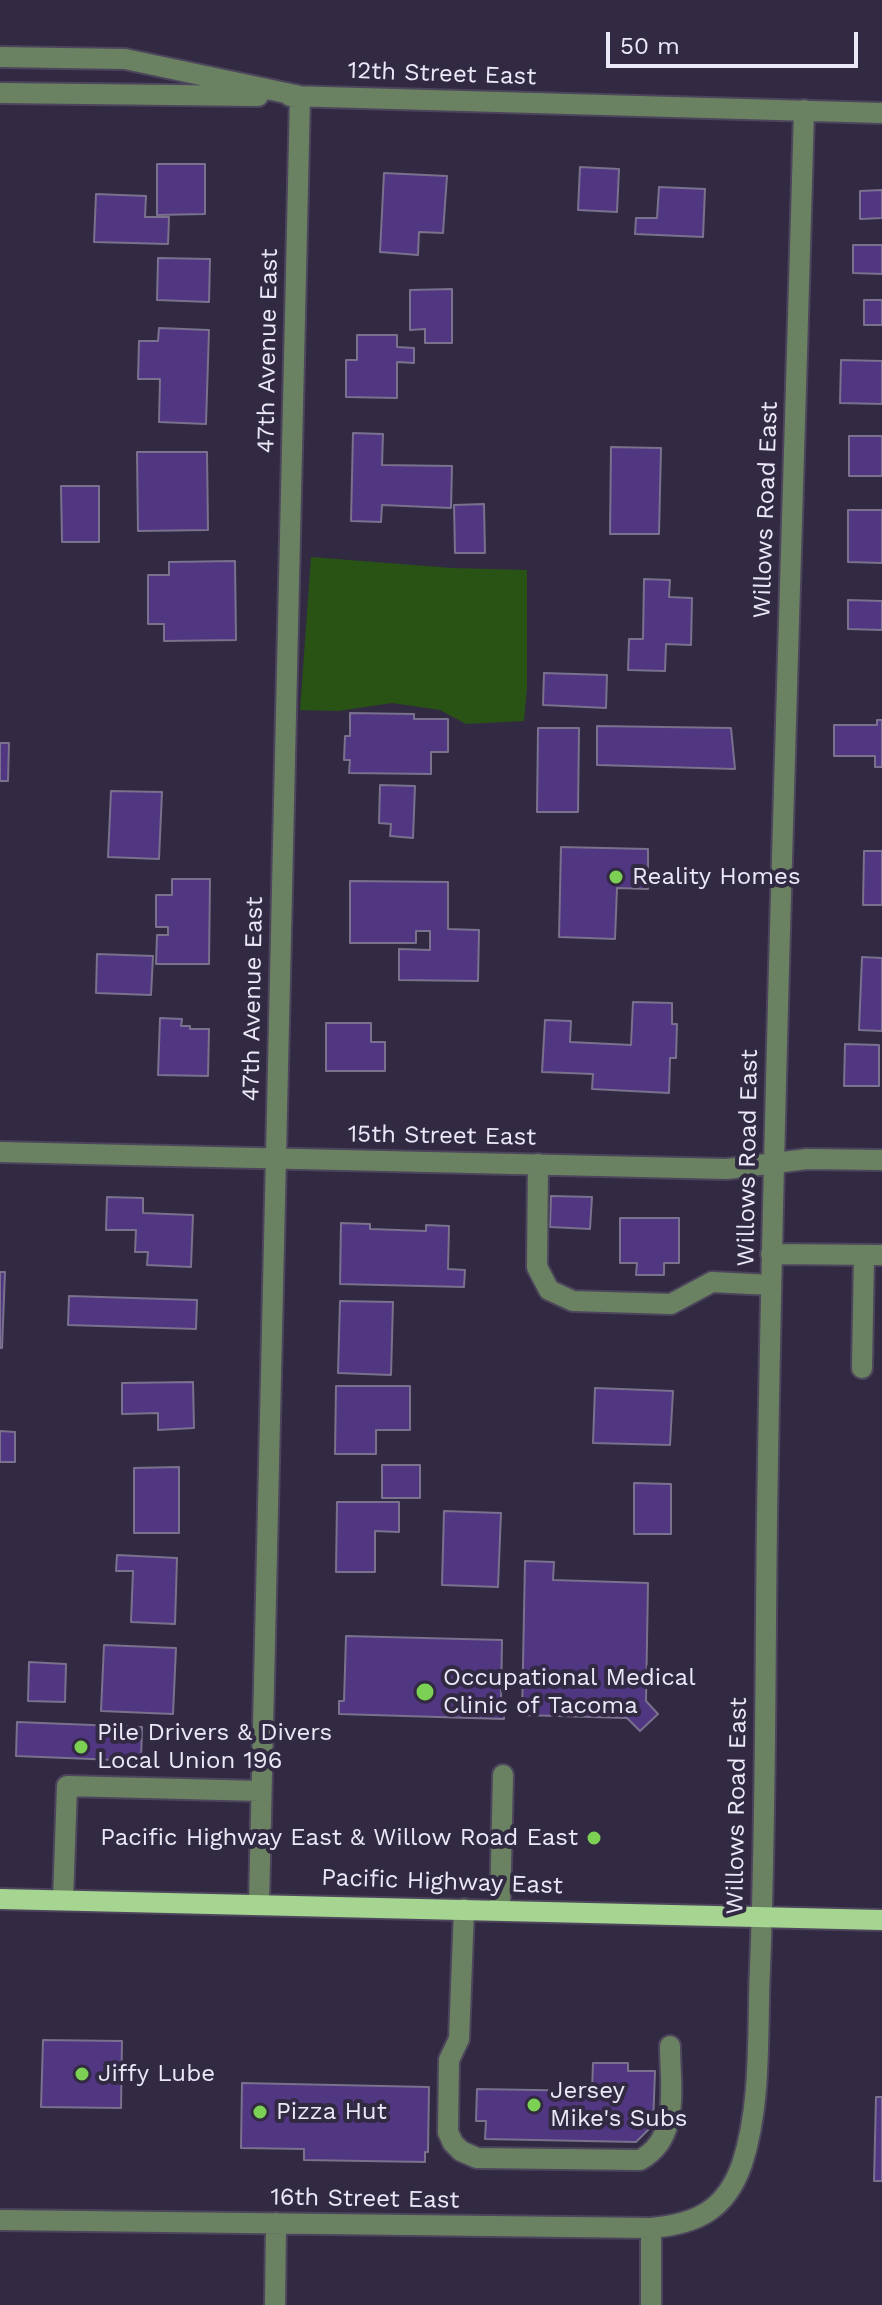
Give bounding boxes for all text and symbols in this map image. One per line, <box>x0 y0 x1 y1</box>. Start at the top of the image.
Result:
scale bar <box>610 16 862 66</box>
text: 50 m <box>620 32 680 60</box>
street label: 12th Street East <box>347 56 537 92</box>
street label: 47th Avenue East <box>252 248 284 454</box>
street label: Willows Road East <box>748 401 784 619</box>
place label: Reality Homes <box>632 863 801 891</box>
marker: Reality Homes <box>607 868 625 886</box>
street label: 47th Avenue East <box>237 896 269 1102</box>
street label: Willows Road East <box>732 1049 764 1267</box>
street label: 15th Street East <box>348 1120 536 1152</box>
place label: Occupational Medical Clinic of Tacoma <box>443 1664 696 1720</box>
marker: Occupational Medical Clinic of Tacoma <box>414 1681 436 1703</box>
street label: Willows Road East <box>721 1697 753 1915</box>
place label: Pile Drivers & Divers Local Union 196 <box>97 1719 332 1775</box>
marker: Pile Drivers & Divers Local Union 196 <box>72 1738 90 1756</box>
place label: Pacific Highway East & Willow Road East <box>100 1824 578 1852</box>
marker: Pacific Highway East & Willow Road East <box>585 1829 603 1847</box>
street label: Pacific Highway East <box>321 1863 563 1901</box>
place label: Jiffy Lube <box>98 2060 215 2088</box>
marker: Jiffy Lube <box>73 2065 91 2083</box>
place label: Jersey Mike's Subs <box>550 2077 687 2133</box>
marker: Jersey Mike's Subs <box>525 2096 543 2114</box>
place label: Pizza Hut <box>276 2098 387 2126</box>
marker: Pizza Hut <box>251 2103 269 2121</box>
street label: 16th Street East <box>270 2183 460 2215</box>

